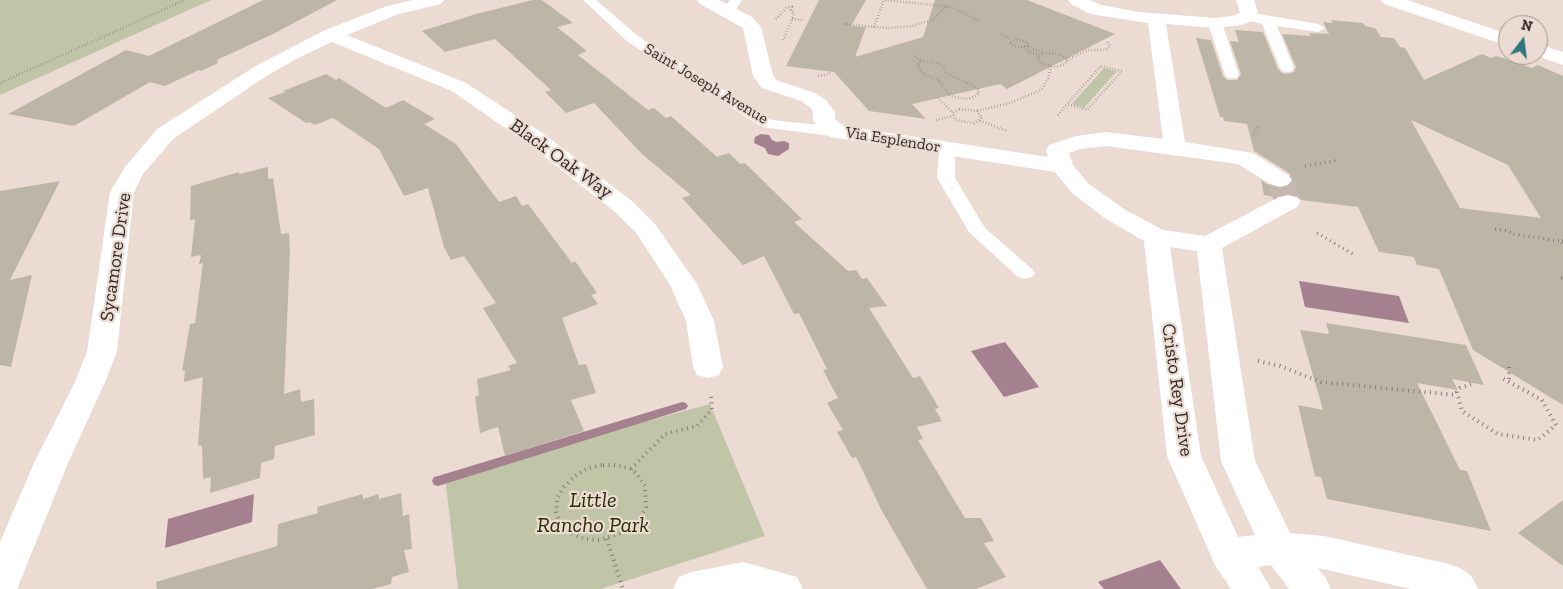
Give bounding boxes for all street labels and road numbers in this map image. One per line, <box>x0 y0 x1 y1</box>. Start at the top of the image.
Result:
street label: Saint Joseph Avenue <box>641 39 771 129</box>
street label: Black Oak Way <box>505 114 617 204</box>
street label: Via Esplendor <box>844 123 942 157</box>
street label: Sycamore Drive <box>96 191 136 323</box>
street label: Cristo Rey Drive <box>1156 322 1198 458</box>

